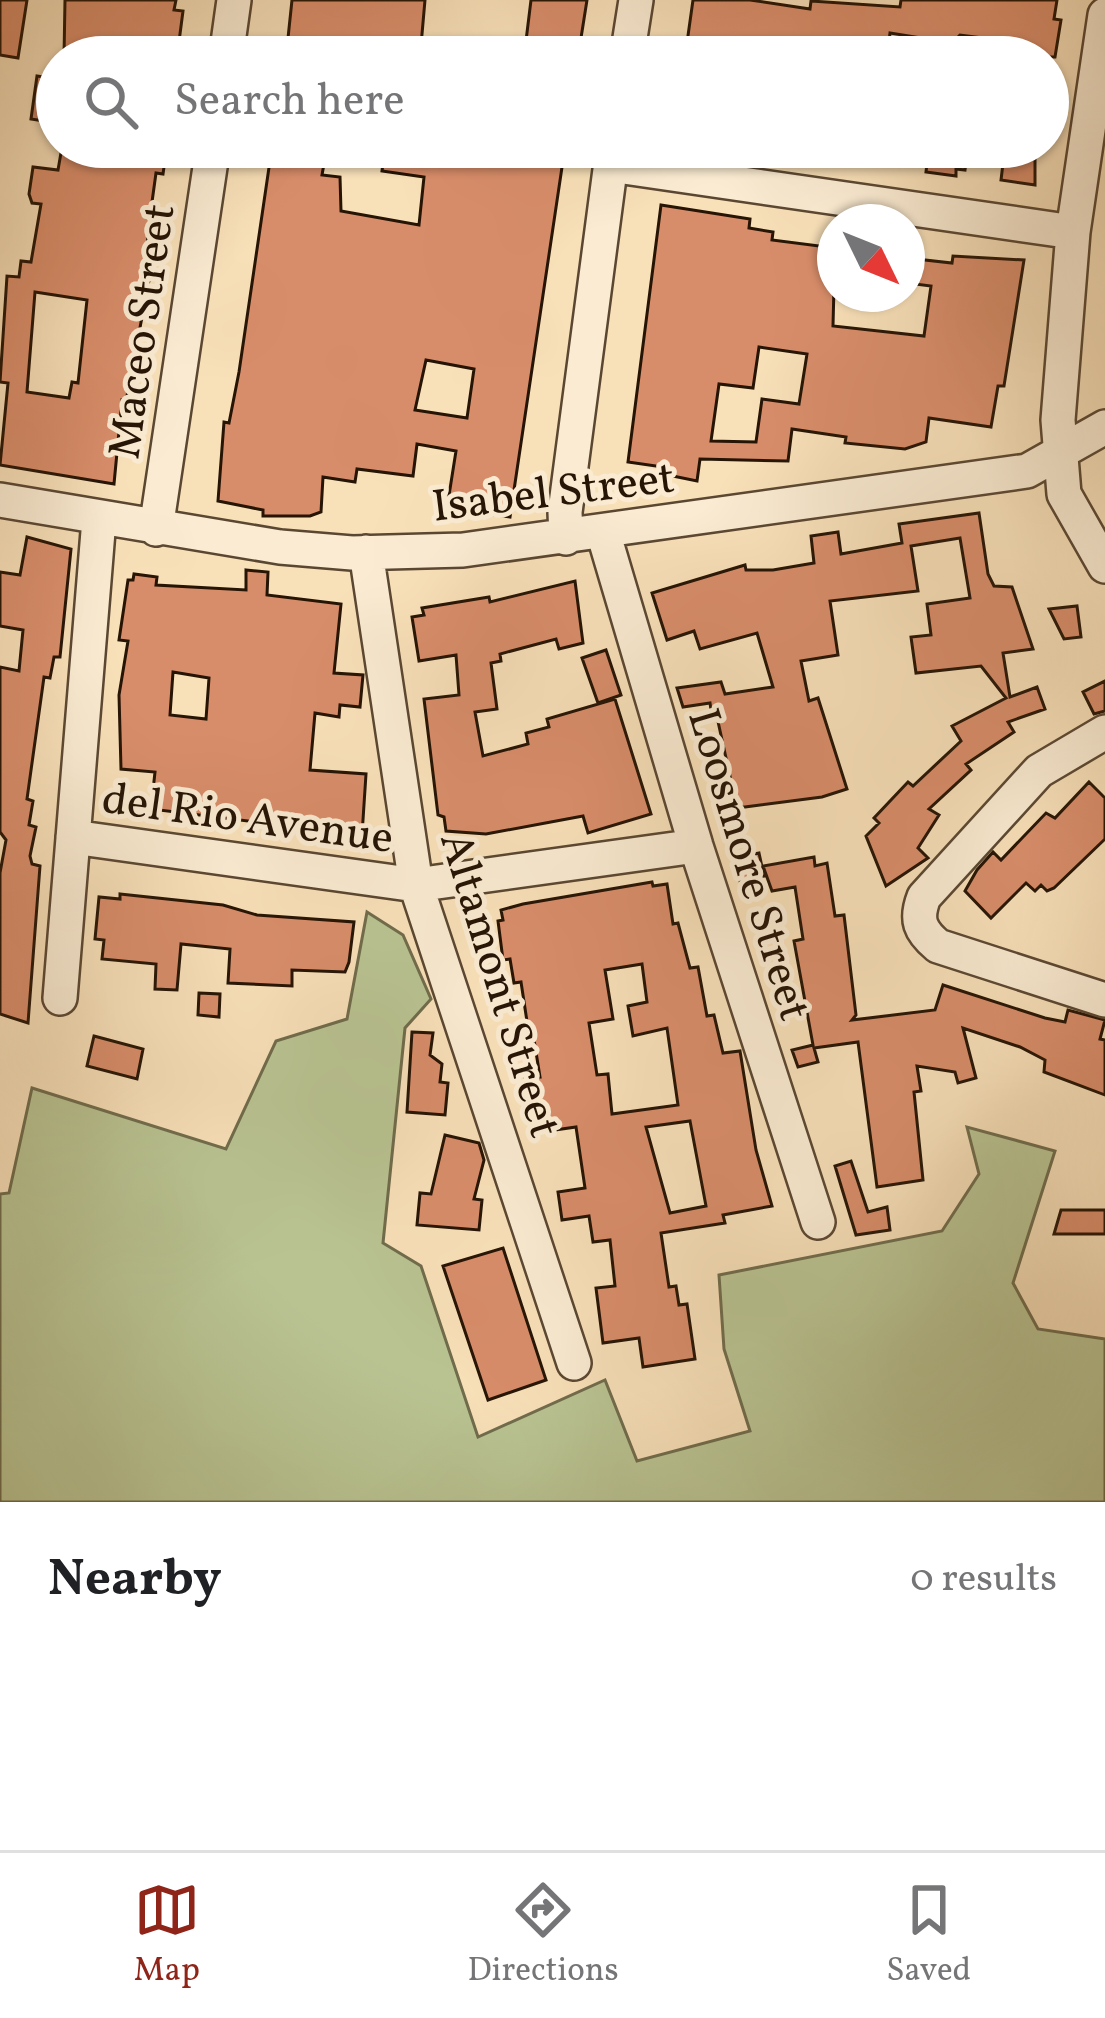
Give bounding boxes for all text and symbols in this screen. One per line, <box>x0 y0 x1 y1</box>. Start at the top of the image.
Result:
search box <box>36 36 1069 168</box>
icon: search <box>78 69 144 135</box>
text: Search here <box>174 71 405 134</box>
street label: Maceo Street <box>95 200 194 463</box>
north arrow <box>817 204 925 312</box>
street label: Isabel Street <box>429 448 678 541</box>
street label: Loosmore Street <box>669 702 824 1029</box>
street label: del Rio Avenue <box>98 769 397 872</box>
street label: Altamont Street <box>421 825 574 1146</box>
text: Nearby <box>48 1545 222 1616</box>
text: 0 results <box>910 1553 1057 1607</box>
tab: Map <box>134 1877 200 1995</box>
tab: Directions <box>467 1877 619 1995</box>
tab: Saved <box>886 1877 971 1995</box>

